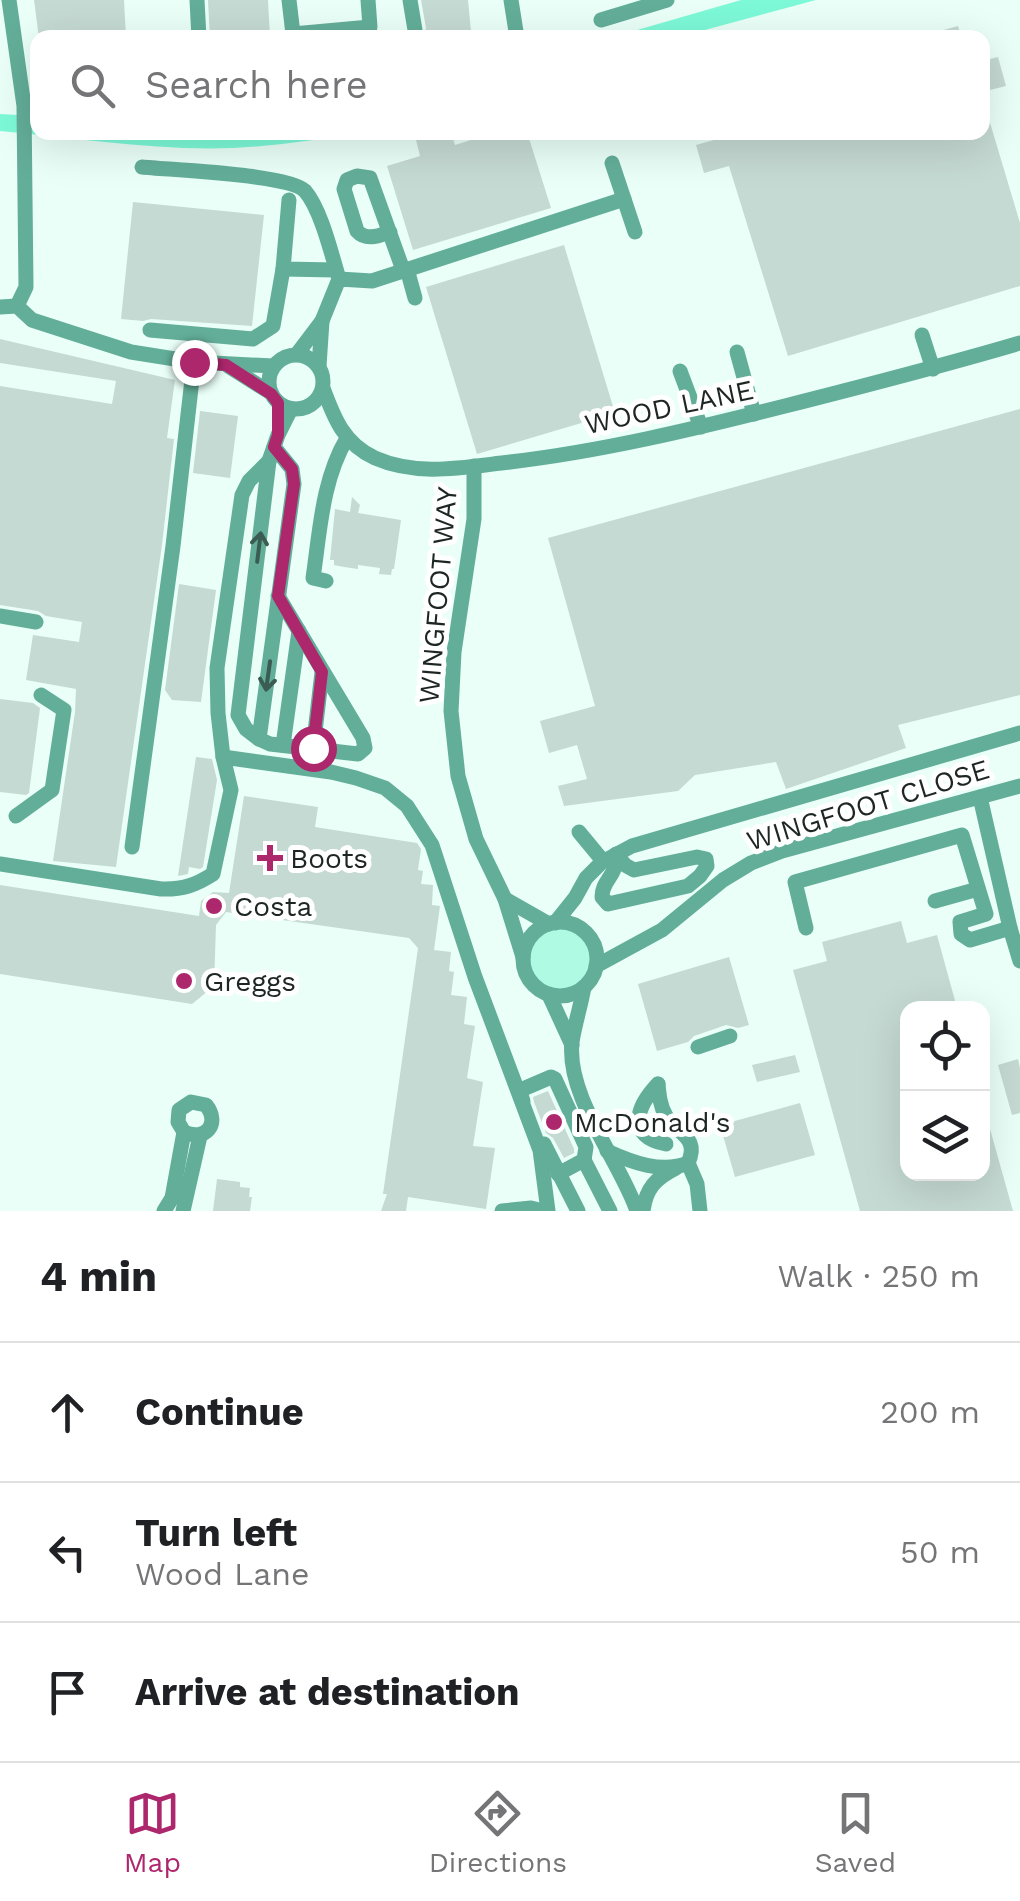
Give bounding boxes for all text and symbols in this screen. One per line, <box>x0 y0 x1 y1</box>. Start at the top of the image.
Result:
search box <box>30 30 990 140</box>
icon: search <box>65 58 120 113</box>
text: Search here <box>145 63 368 107</box>
route end <box>172 340 218 386</box>
street label: WOOD LANE <box>581 373 757 441</box>
street label: WINGFOOT WAY <box>412 485 464 705</box>
one-way arrow <box>250 531 269 563</box>
one-way arrow <box>258 659 276 692</box>
route start <box>291 726 337 772</box>
street label: WINGFOOT CLOSE <box>743 752 993 858</box>
place label: Boots <box>290 842 368 875</box>
marker: Boots <box>259 847 281 869</box>
place label: Costa <box>234 890 312 923</box>
marker: Costa <box>203 895 225 917</box>
place label: Greggs <box>204 965 296 998</box>
marker: Greggs <box>173 970 195 992</box>
map controls <box>900 1001 990 1181</box>
button: locate <box>900 1001 990 1091</box>
button: layers <box>900 1091 990 1181</box>
place label: McDonald's <box>574 1106 731 1139</box>
marker: McDonald's <box>543 1111 565 1133</box>
text: 4 min <box>40 1252 157 1301</box>
text: Walk · 250 m <box>778 1257 980 1295</box>
icon: ahead <box>40 1385 95 1440</box>
text: Continue <box>135 1390 304 1434</box>
text: 200 m <box>880 1393 980 1431</box>
text: Turn left <box>135 1511 297 1555</box>
icon: left <box>40 1525 95 1580</box>
text: 50 m <box>900 1533 980 1571</box>
text: Wood Lane <box>135 1555 310 1593</box>
icon: arrive <box>40 1665 95 1720</box>
text: Arrive at destination <box>135 1670 520 1714</box>
tab: Map <box>124 1786 181 1879</box>
tab: Directions <box>429 1786 567 1879</box>
tab: Saved <box>815 1786 896 1879</box>

